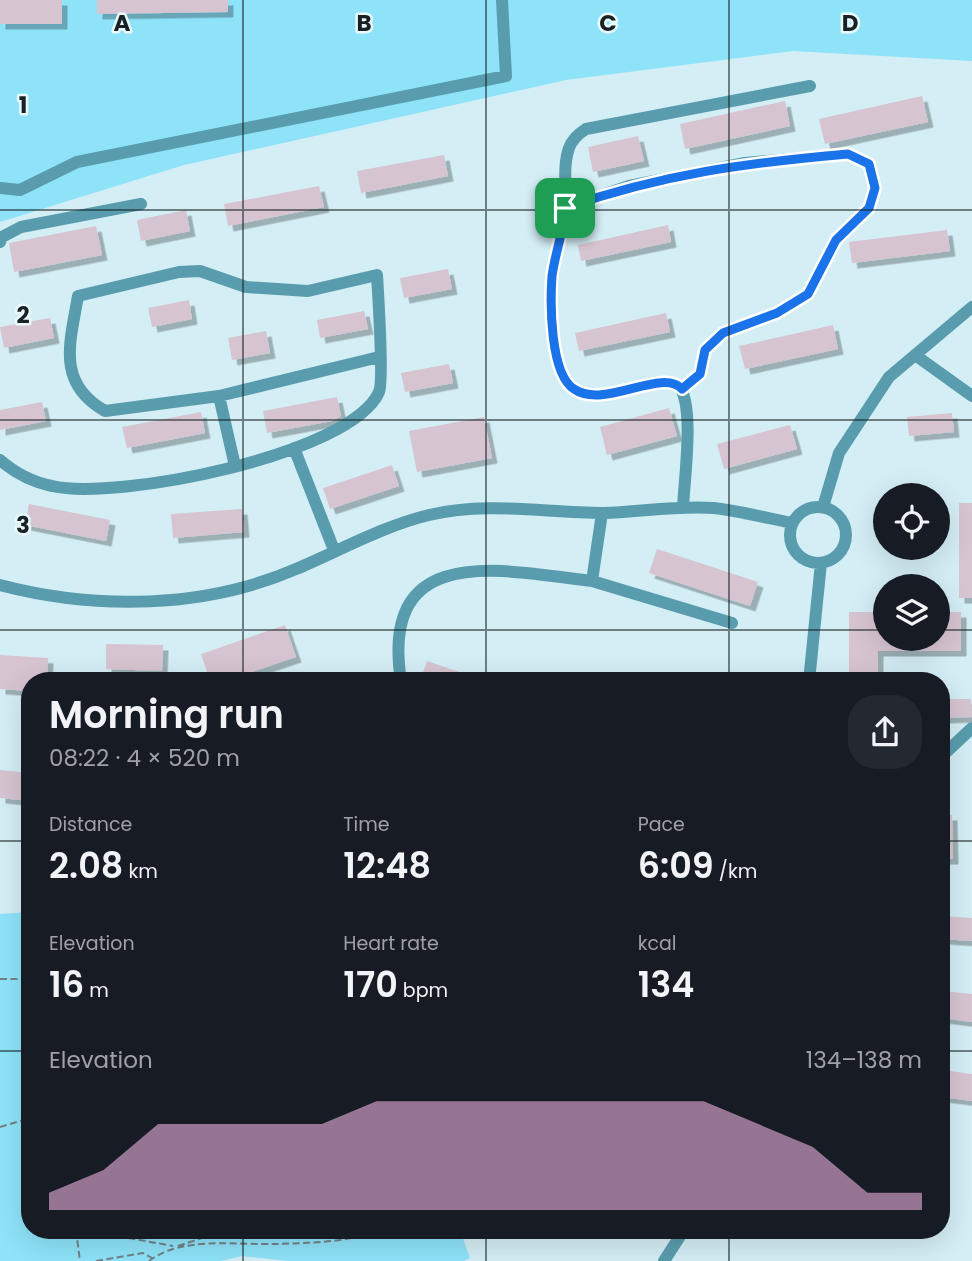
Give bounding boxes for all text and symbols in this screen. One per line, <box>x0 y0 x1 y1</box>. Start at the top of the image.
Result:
text: A <box>114 7 131 39</box>
text: B <box>356 7 372 39</box>
text: C <box>599 7 617 39</box>
text: D <box>842 7 858 39</box>
text: 1 <box>19 89 27 121</box>
pin <box>535 178 595 238</box>
icon: arrive <box>546 189 584 227</box>
text: 2 <box>16 299 30 331</box>
map controls <box>873 483 950 651</box>
button: locate <box>873 483 950 560</box>
text: 3 <box>16 509 30 541</box>
button: layers <box>873 574 950 651</box>
text: Morning run <box>49 688 284 741</box>
button: share <box>848 695 922 769</box>
text: 08:22 · 4 × 520 m <box>49 742 240 774</box>
text: Distance <box>49 811 132 838</box>
text: Time <box>343 811 390 838</box>
text: Pace <box>638 811 685 838</box>
text: 2.08 <box>49 841 123 890</box>
text: 12:48 <box>343 841 431 890</box>
text: 6:09 <box>638 841 714 890</box>
text: km <box>123 858 158 885</box>
text: /km <box>714 858 757 885</box>
text: Elevation <box>49 930 135 957</box>
text: Heart rate <box>343 930 439 957</box>
text: kcal <box>638 930 677 957</box>
text: 16 <box>49 960 84 1009</box>
text: 170 <box>343 960 398 1009</box>
text: 134 <box>638 960 694 1009</box>
text: m <box>84 977 109 1004</box>
text: bpm <box>398 977 448 1004</box>
text: Elevation <box>49 1044 153 1076</box>
text: 134–138 m <box>806 1044 922 1076</box>

